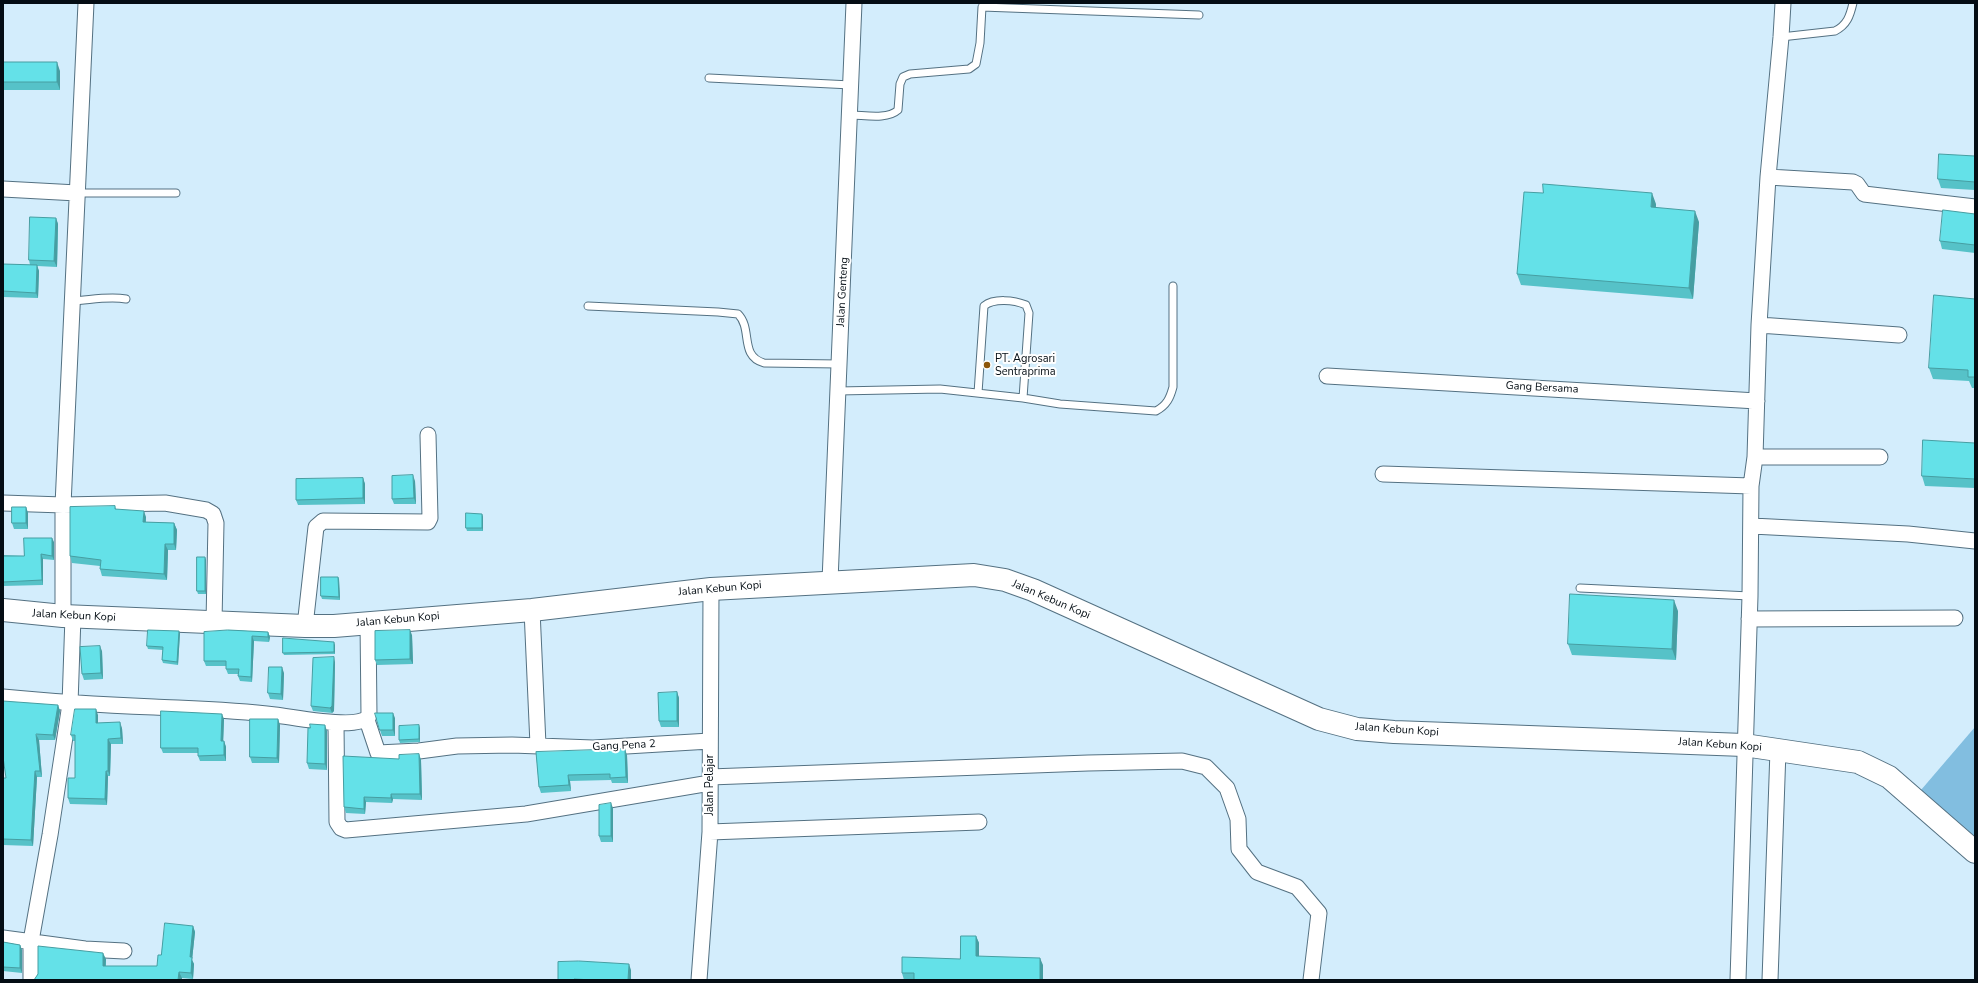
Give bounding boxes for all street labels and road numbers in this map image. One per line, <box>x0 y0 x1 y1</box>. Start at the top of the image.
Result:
street label: Jalan Genteng <box>835 257 851 327</box>
street label: Gang Bersama <box>1505 380 1579 396</box>
street label: Jalan Kebun Kopi <box>1010 578 1092 622</box>
street label: Jalan Kebun Kopi <box>678 579 762 599</box>
street label: Jalan Kebun Kopi <box>32 607 116 625</box>
street label: Jalan Kebun Kopi <box>356 610 440 630</box>
street label: Jalan Kebun Kopi <box>1355 720 1439 740</box>
street label: Jalan Kebun Kopi <box>1678 735 1762 755</box>
street label: Gang Pena 2 <box>592 738 656 754</box>
street label: Jalan Pelajar <box>703 754 717 816</box>

